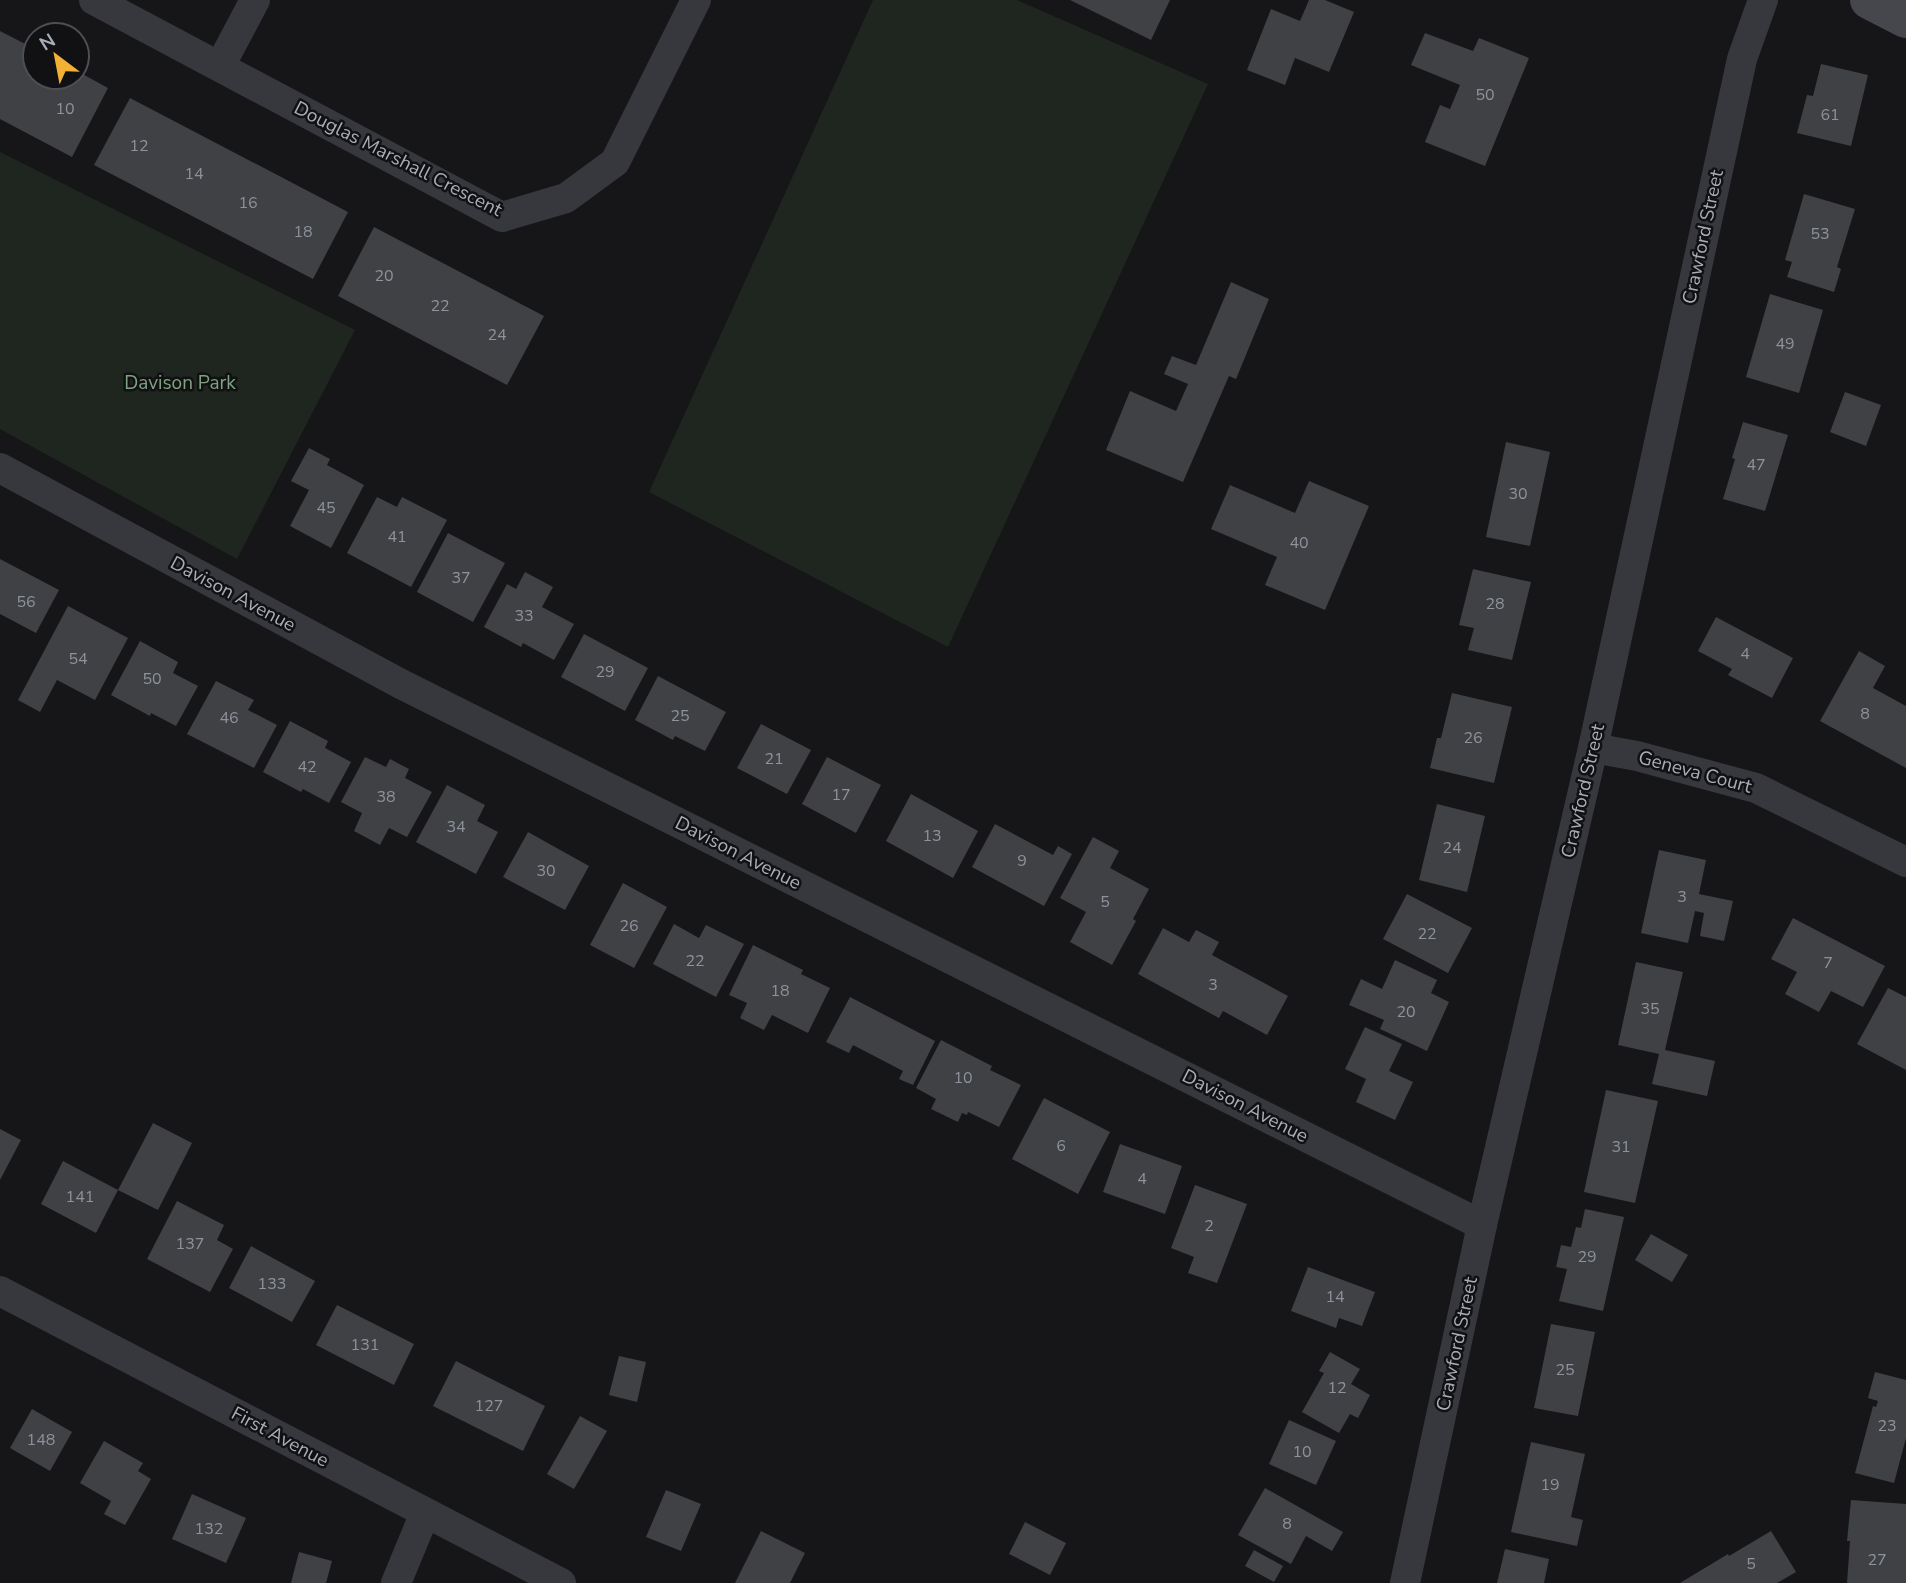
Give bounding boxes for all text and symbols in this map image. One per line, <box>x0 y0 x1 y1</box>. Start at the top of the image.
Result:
north arrow <box>21 21 91 91</box>
text: N <box>35 28 60 57</box>
house number: 50 <box>1475 84 1495 106</box>
street label: Douglas Marshall Crescent <box>290 95 507 223</box>
house number: 10 <box>55 98 75 120</box>
house number: 61 <box>1820 104 1840 126</box>
house number: 12 <box>129 135 149 157</box>
house number: 14 <box>184 163 204 185</box>
street label: Crawford Street <box>1676 167 1730 307</box>
house number: 16 <box>238 192 258 214</box>
house number: 18 <box>293 221 313 243</box>
house number: 53 <box>1810 223 1830 245</box>
house number: 20 <box>374 265 394 287</box>
house number: 22 <box>430 295 450 317</box>
house number: 24 <box>487 324 507 346</box>
house number: 49 <box>1775 333 1795 355</box>
park label: Davison Park <box>124 370 236 396</box>
house number: 47 <box>1746 454 1766 476</box>
house number: 30 <box>1508 483 1528 505</box>
house number: 45 <box>316 497 336 519</box>
house number: 41 <box>387 526 407 548</box>
house number: 40 <box>1289 532 1309 554</box>
street label: Davison Avenue <box>166 550 300 638</box>
house number: 37 <box>451 567 471 589</box>
house number: 56 <box>16 591 36 613</box>
house number: 28 <box>1485 593 1505 615</box>
house number: 33 <box>514 605 534 627</box>
house number: 4 <box>1740 643 1750 665</box>
house number: 54 <box>68 648 88 670</box>
house number: 29 <box>595 661 615 683</box>
house number: 50 <box>142 668 162 690</box>
house number: 8 <box>1860 703 1870 725</box>
house number: 25 <box>670 705 690 727</box>
house number: 46 <box>219 707 239 729</box>
street label: Crawford Street <box>1555 721 1611 861</box>
house number: 26 <box>1463 727 1483 749</box>
street label: Geneva Court <box>1635 744 1755 800</box>
house number: 21 <box>764 748 784 770</box>
house number: 42 <box>297 756 317 778</box>
house number: 17 <box>831 784 851 806</box>
house number: 38 <box>376 786 396 808</box>
street label: Davison Avenue <box>670 810 806 896</box>
house number: 34 <box>446 816 466 838</box>
house number: 13 <box>922 825 942 847</box>
house number: 24 <box>1442 837 1462 859</box>
house number: 9 <box>1017 850 1027 872</box>
house number: 30 <box>536 860 556 882</box>
house number: 3 <box>1677 886 1687 908</box>
house number: 5 <box>1100 891 1110 913</box>
house number: 26 <box>619 915 639 937</box>
house number: 22 <box>1417 923 1437 945</box>
house number: 22 <box>685 950 705 972</box>
house number: 7 <box>1823 952 1833 974</box>
house number: 3 <box>1208 974 1218 996</box>
house number: 18 <box>770 980 790 1002</box>
house number: 35 <box>1640 998 1660 1020</box>
house number: 20 <box>1396 1001 1416 1023</box>
street label: Davison Avenue <box>1177 1063 1313 1149</box>
house number: 10 <box>953 1067 973 1089</box>
house number: 6 <box>1056 1135 1066 1157</box>
house number: 31 <box>1611 1136 1631 1158</box>
house number: 4 <box>1137 1168 1147 1190</box>
house number: 141 <box>66 1186 94 1208</box>
house number: 2 <box>1204 1215 1214 1237</box>
house number: 137 <box>176 1233 204 1255</box>
house number: 29 <box>1577 1246 1597 1268</box>
house number: 133 <box>258 1273 286 1295</box>
street label: Crawford Street <box>1430 1274 1484 1414</box>
house number: 14 <box>1325 1286 1345 1308</box>
house number: 131 <box>351 1334 379 1356</box>
house number: 25 <box>1555 1359 1575 1381</box>
house number: 12 <box>1327 1377 1347 1399</box>
house number: 127 <box>475 1395 503 1417</box>
street label: First Avenue <box>227 1400 333 1474</box>
house number: 23 <box>1877 1415 1897 1437</box>
house number: 148 <box>27 1429 55 1451</box>
house number: 10 <box>1292 1441 1312 1463</box>
house number: 19 <box>1540 1474 1560 1496</box>
house number: 8 <box>1282 1513 1292 1535</box>
house number: 132 <box>195 1518 223 1540</box>
house number: 27 <box>1867 1549 1887 1571</box>
house number: 5 <box>1746 1553 1756 1575</box>

